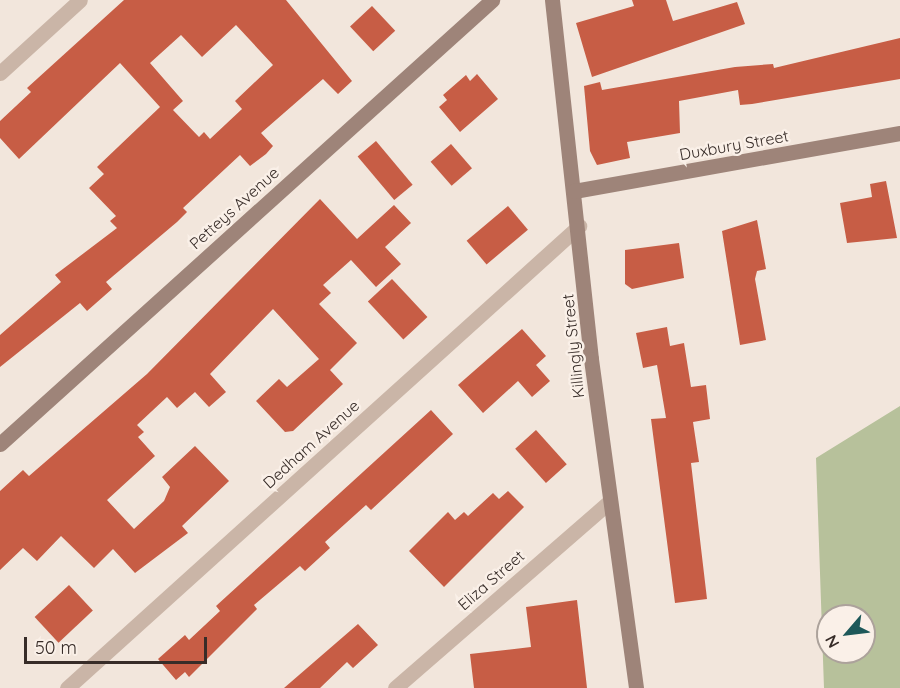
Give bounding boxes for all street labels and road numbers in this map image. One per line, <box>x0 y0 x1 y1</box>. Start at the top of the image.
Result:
street label: Duxbury Street <box>678 126 790 164</box>
street label: Petteys Avenue <box>185 163 283 253</box>
street label: Killingly Street <box>558 293 588 399</box>
street label: Dedham Avenue <box>259 396 363 492</box>
street label: Eliza Street <box>454 546 528 614</box>

